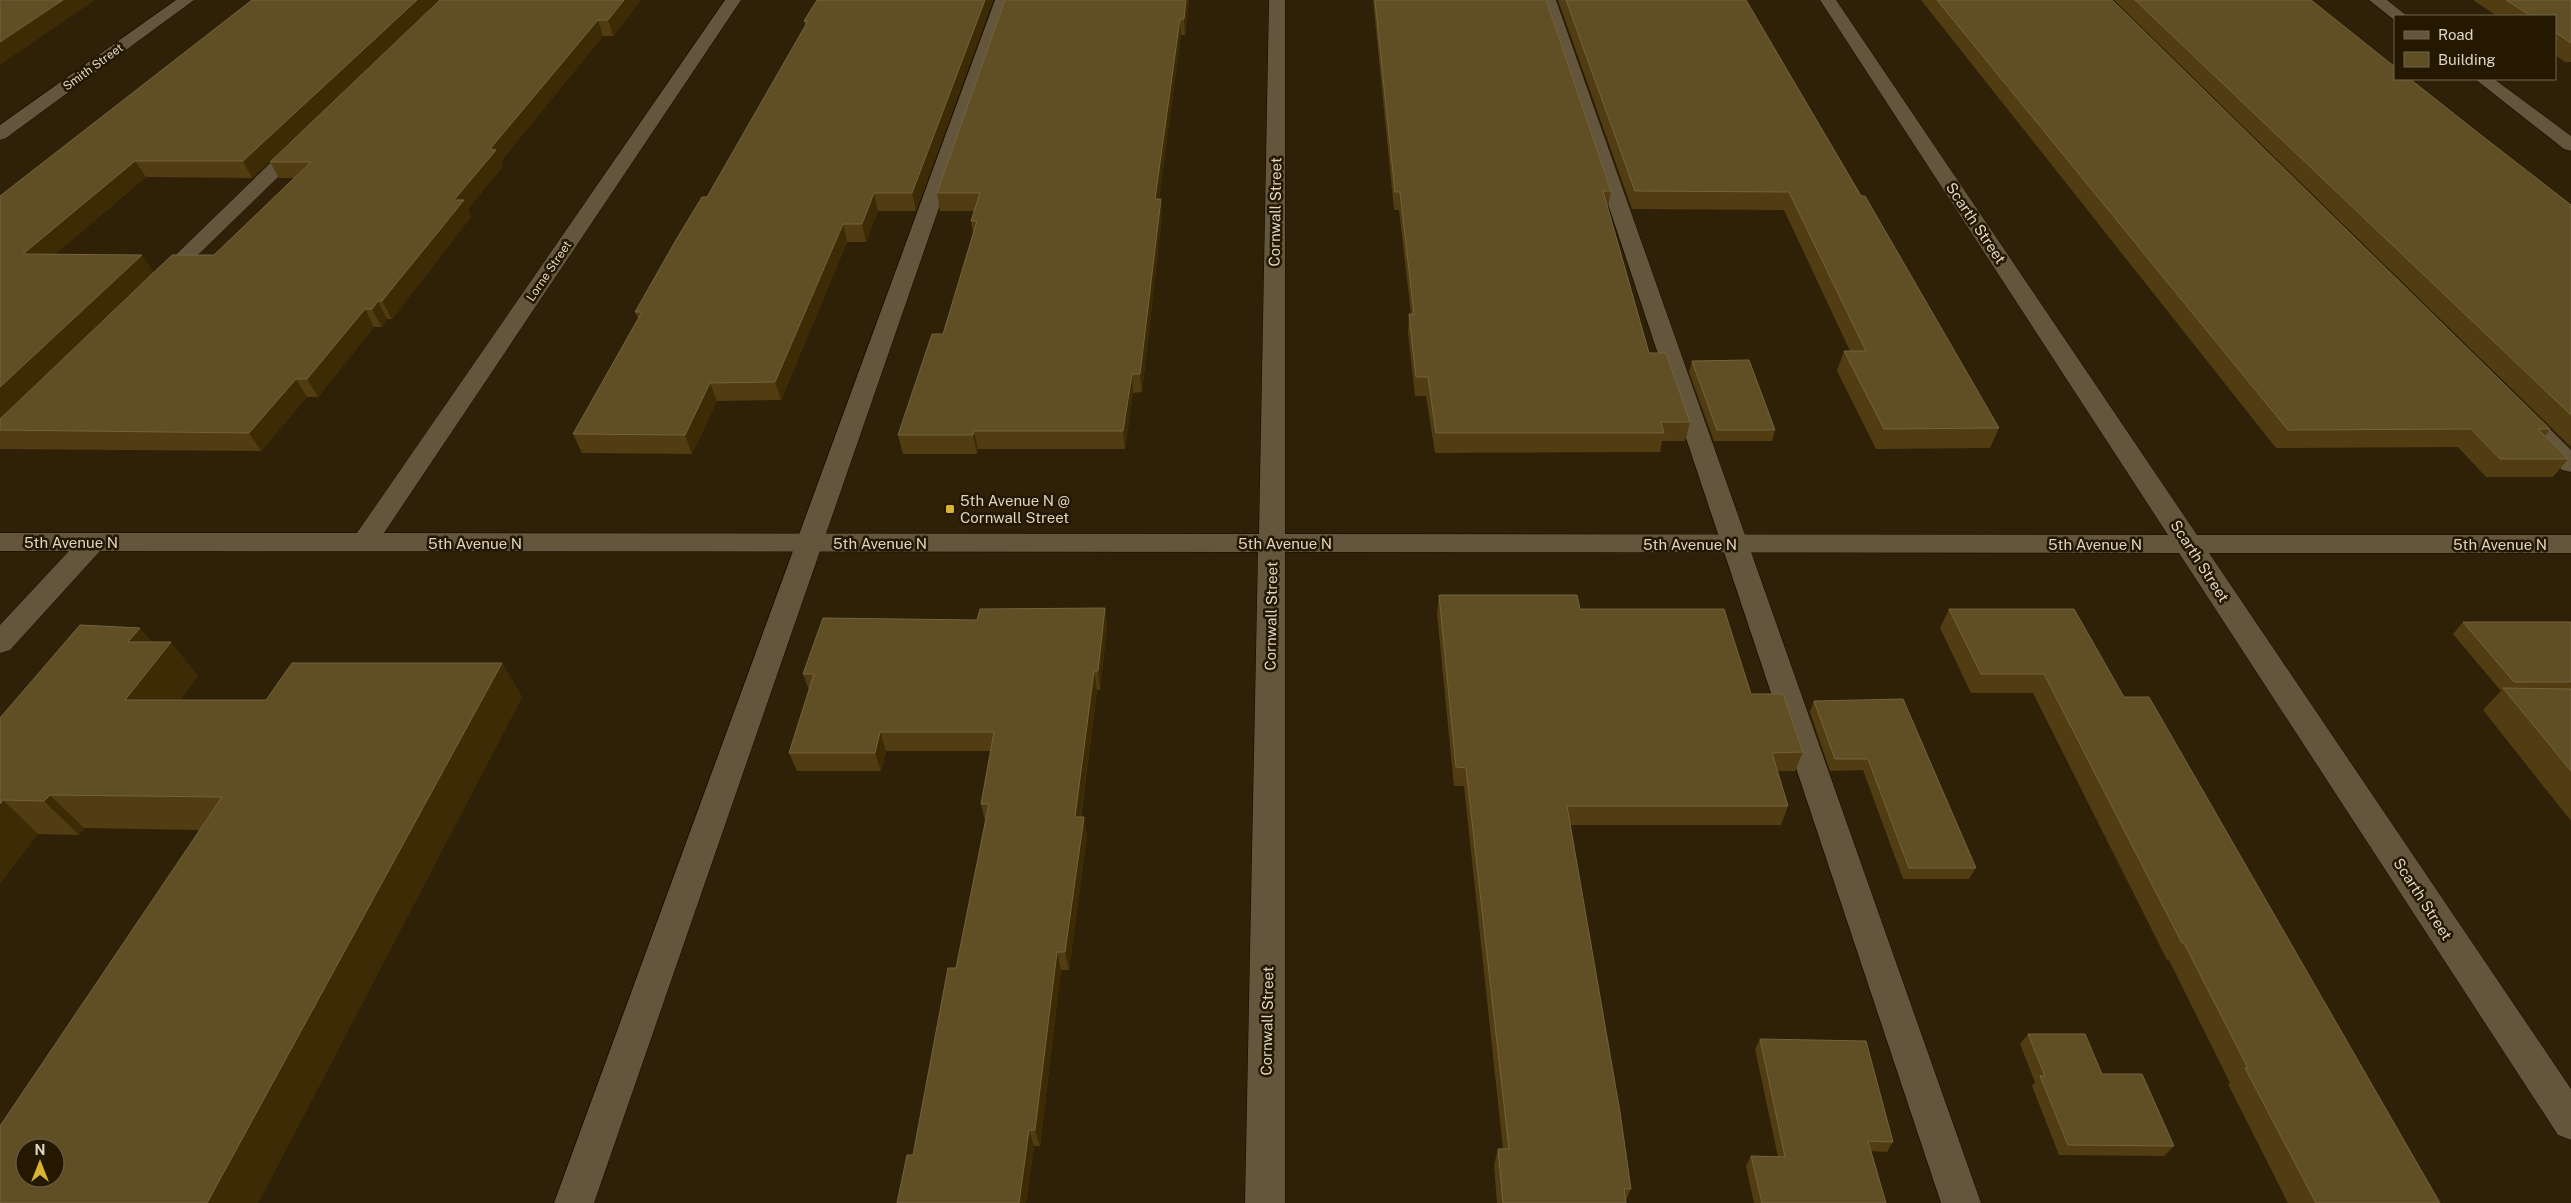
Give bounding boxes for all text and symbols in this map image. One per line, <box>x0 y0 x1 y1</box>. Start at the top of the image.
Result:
legend <box>2394 15 2556 80</box>
text: Road <box>2438 26 2474 43</box>
street label: Smith Street <box>60 40 126 94</box>
text: Building <box>2438 51 2496 68</box>
street label: Cornwall Street <box>1266 157 1284 267</box>
street label: Scarth Street <box>1943 179 2009 267</box>
street label: Lorne Street <box>524 238 574 304</box>
place label: 5th Avenue N @ Cornwall Street <box>960 492 1070 526</box>
marker: 5th Avenue N @ Cornwall Street <box>944 503 956 515</box>
street label: Scarth Street <box>2167 517 2233 605</box>
street label: 5th Avenue N <box>24 534 118 551</box>
street label: 5th Avenue N <box>428 535 522 552</box>
street label: 5th Avenue N <box>833 535 927 552</box>
street label: 5th Avenue N <box>1238 535 1332 552</box>
street label: 5th Avenue N <box>1643 536 1737 553</box>
street label: 5th Avenue N <box>2048 536 2142 553</box>
street label: 5th Avenue N <box>2453 536 2547 553</box>
street label: Cornwall Street <box>1262 561 1280 671</box>
street label: Scarth Street <box>2390 855 2456 943</box>
street label: Cornwall Street <box>1258 966 1276 1076</box>
north arrow <box>15 1138 65 1188</box>
text: N <box>35 1142 45 1158</box>

